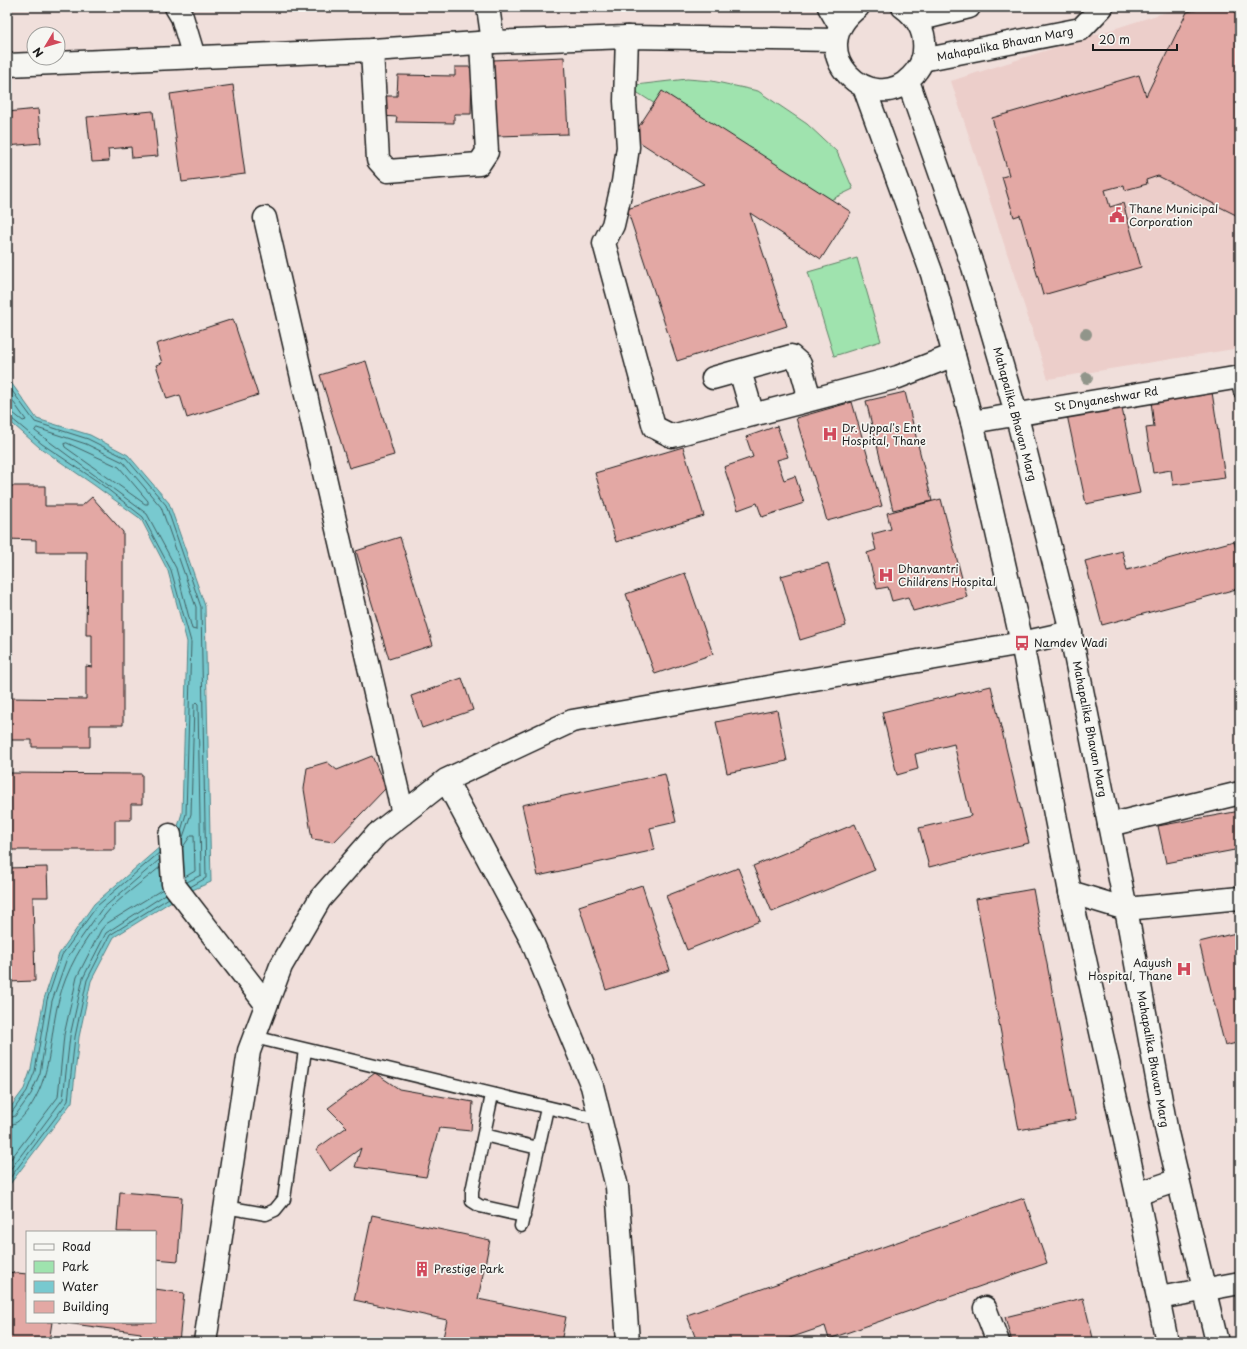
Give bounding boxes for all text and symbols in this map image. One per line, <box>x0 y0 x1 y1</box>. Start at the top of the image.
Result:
street label: Mahapalika Bhavan Marg <box>935 22 1074 65</box>
north arrow <box>26 26 66 66</box>
scale bar <box>1093 26 1177 52</box>
text: 20 m <box>1099 30 1130 48</box>
text: N <box>28 44 47 61</box>
place label: Thane Municipal Corporation <box>1129 200 1218 230</box>
public building icon: Thane Municipal Corporation <box>1108 206 1126 224</box>
street label: Mahapalika Bhavan Marg <box>989 345 1042 483</box>
street label: St Dnyaneshwar Rd <box>1053 382 1159 415</box>
place label: Dr. Uppal's Ent Hospital, Thane <box>842 419 926 449</box>
hospital icon: Dr. Uppal's Ent Hospital, Thane <box>821 425 839 443</box>
place label: Dhanvantri Childrens Hospital <box>898 560 996 590</box>
hospital icon: Dhanvantri Childrens Hospital <box>877 566 895 584</box>
bus stop icon: Namdev Wadi <box>1013 634 1031 652</box>
place label: Namdev Wadi <box>1034 634 1107 651</box>
street label: Mahapalika Bhavan Marg <box>1069 659 1112 798</box>
place label: Aayush Hospital, Thane <box>1088 954 1172 984</box>
hospital icon: Aayush Hospital, Thane <box>1175 960 1193 978</box>
street label: Mahapalika Bhavan Marg <box>1133 989 1174 1129</box>
legend <box>26 1231 156 1323</box>
text: Road <box>62 1237 91 1255</box>
text: Park <box>62 1257 89 1275</box>
building icon: Prestige Park <box>413 1260 431 1278</box>
place label: Prestige Park <box>434 1260 505 1277</box>
text: Water <box>62 1277 99 1295</box>
text: Building <box>62 1297 109 1315</box>

